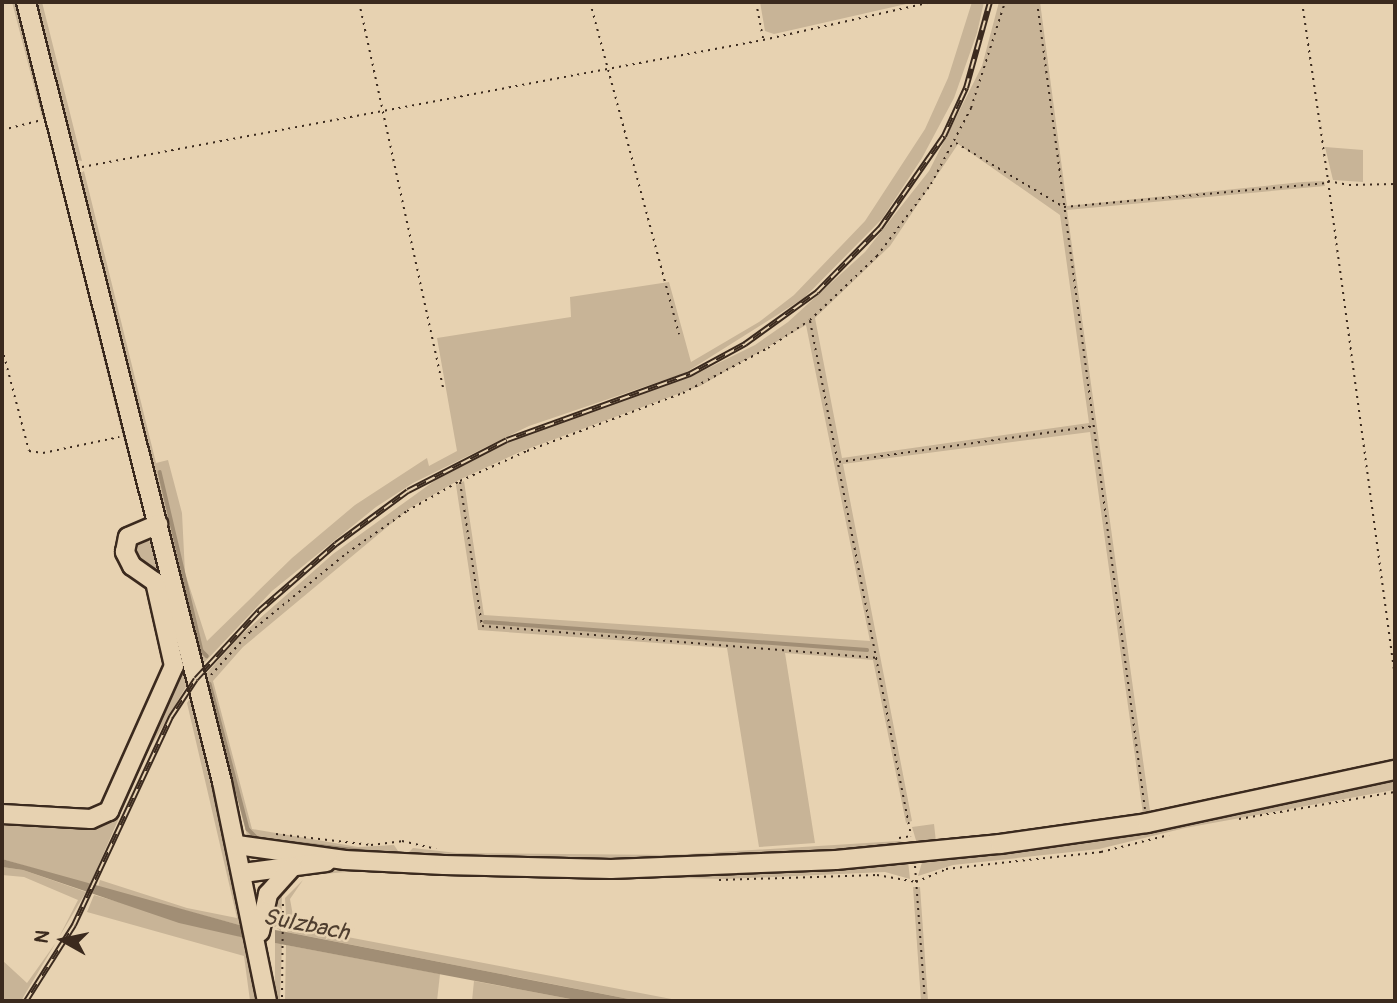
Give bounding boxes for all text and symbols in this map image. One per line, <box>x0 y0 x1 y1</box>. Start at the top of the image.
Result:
water label: Sulzbach <box>261 903 351 947</box>
north arrow <box>28 905 98 975</box>
text: N <box>29 928 55 945</box>

